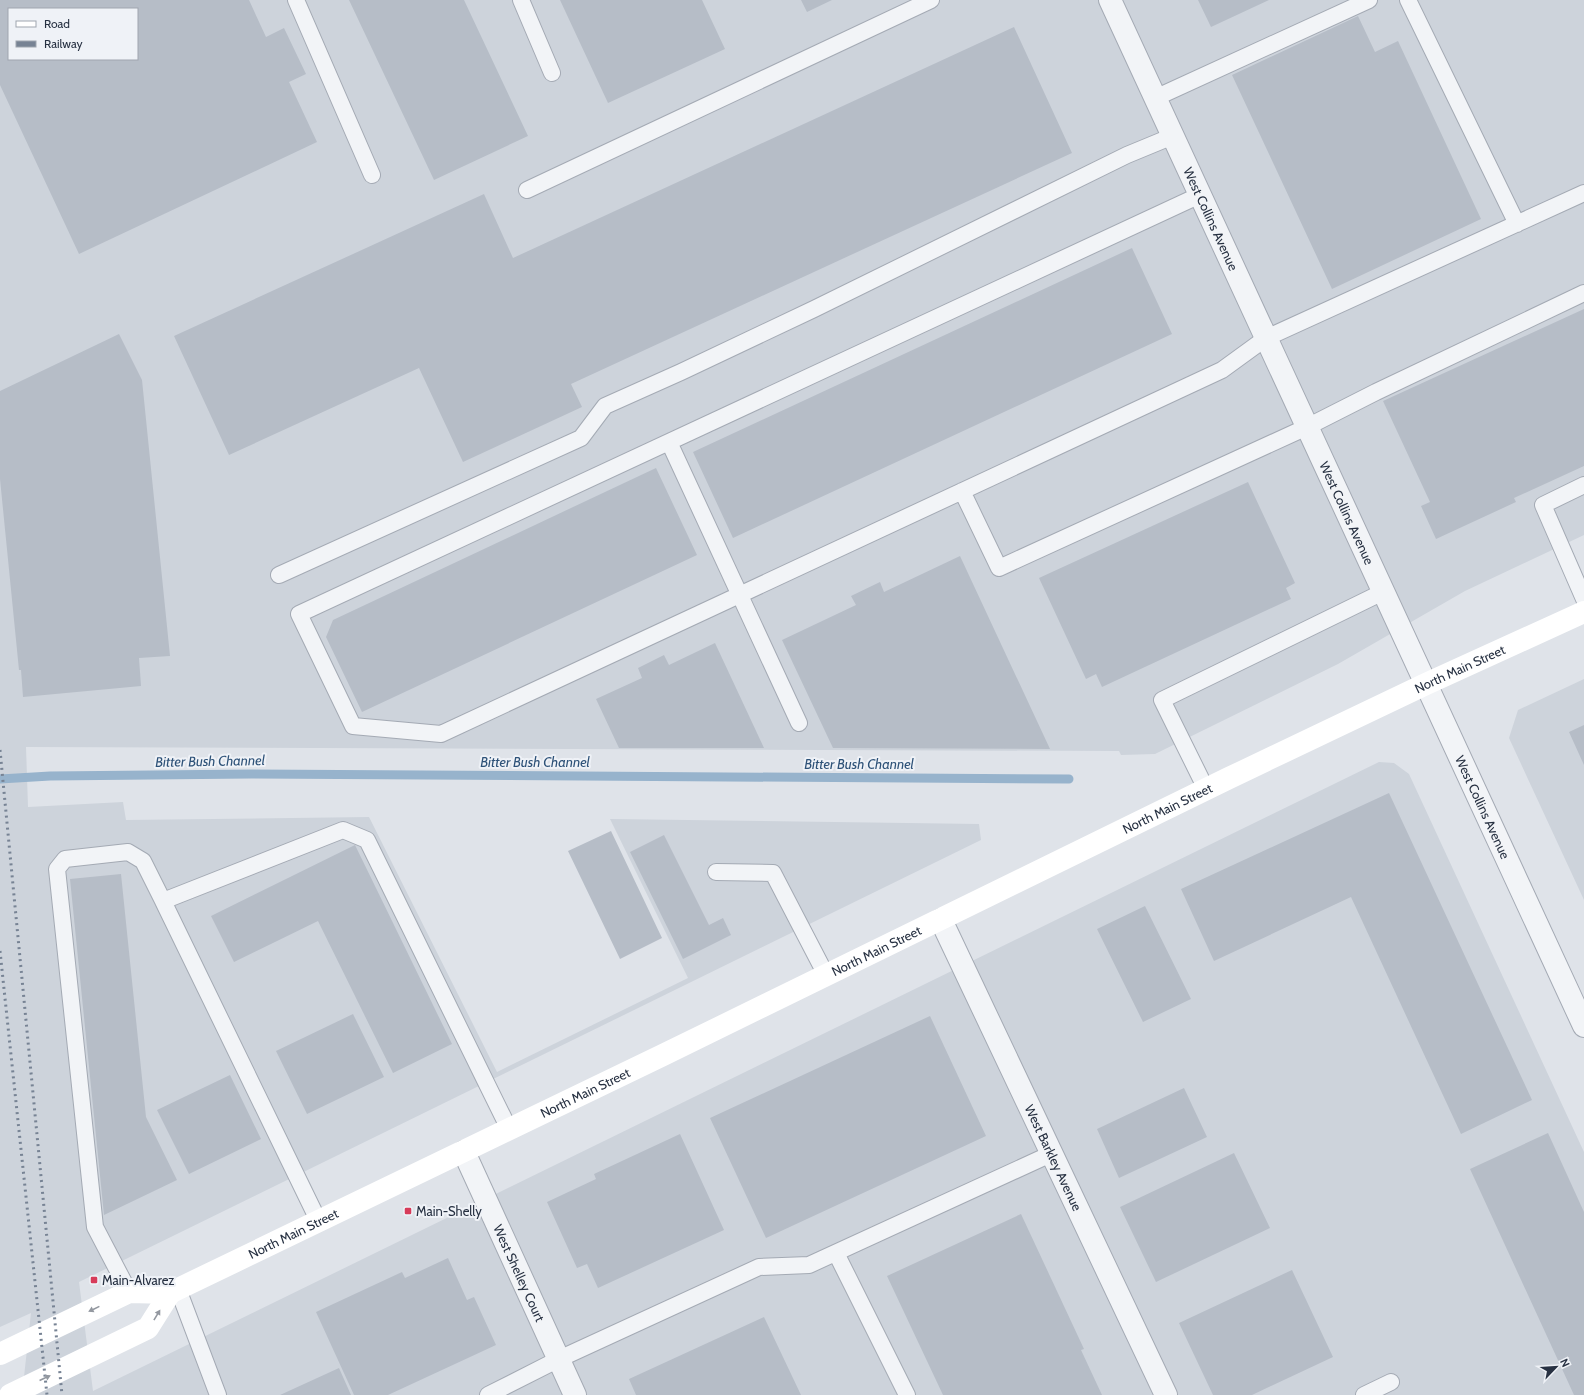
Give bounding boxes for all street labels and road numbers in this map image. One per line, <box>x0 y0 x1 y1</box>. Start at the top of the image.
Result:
street label: West Collins Avenue <box>1180 165 1242 273</box>
street label: West Collins Avenue <box>1316 459 1378 567</box>
street label: North Main Street <box>1412 641 1508 696</box>
street label: West Collins Avenue <box>1452 753 1514 862</box>
street label: North Main Street <box>1120 779 1215 837</box>
street label: North Main Street <box>829 922 924 979</box>
street label: North Main Street <box>538 1064 633 1121</box>
street label: West Barkley Avenue <box>1022 1102 1086 1214</box>
street label: North Main Street <box>246 1205 341 1262</box>
street label: West Shelley Court <box>490 1222 549 1325</box>

